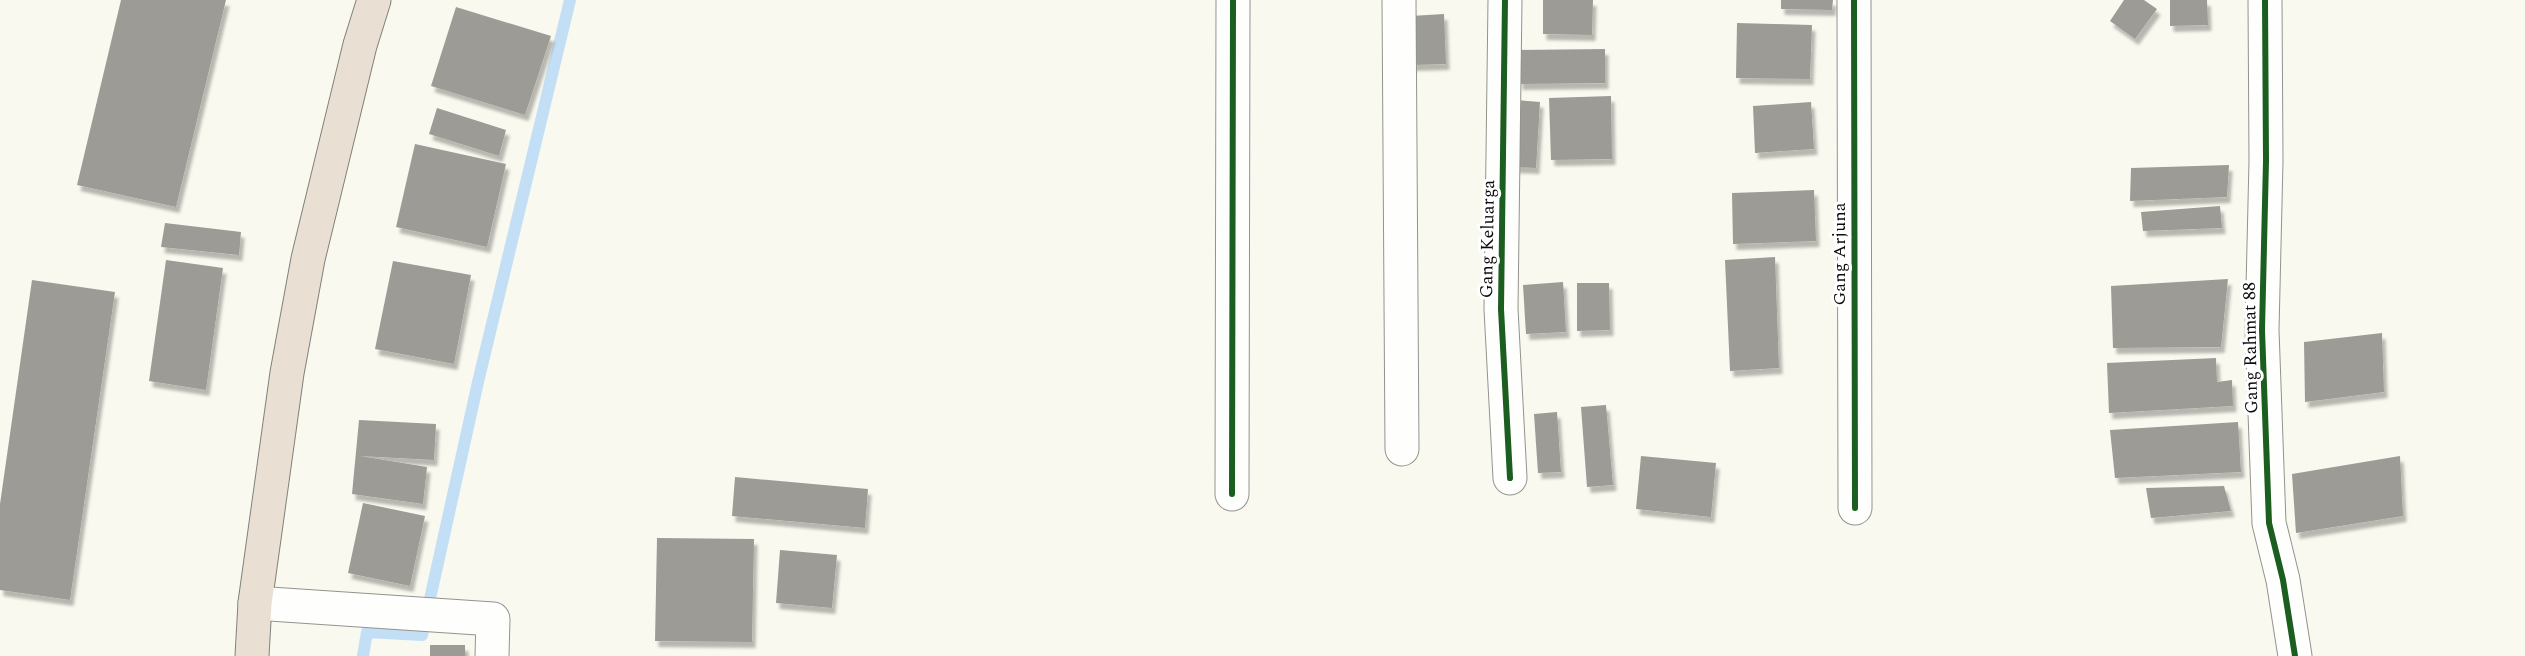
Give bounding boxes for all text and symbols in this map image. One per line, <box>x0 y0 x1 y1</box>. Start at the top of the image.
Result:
street label: Gang Keluarga <box>1473 179 1502 298</box>
street label: Gang Arjuna <box>1826 202 1853 305</box>
street label: Gang Rahmat 88 <box>2236 282 2265 414</box>

